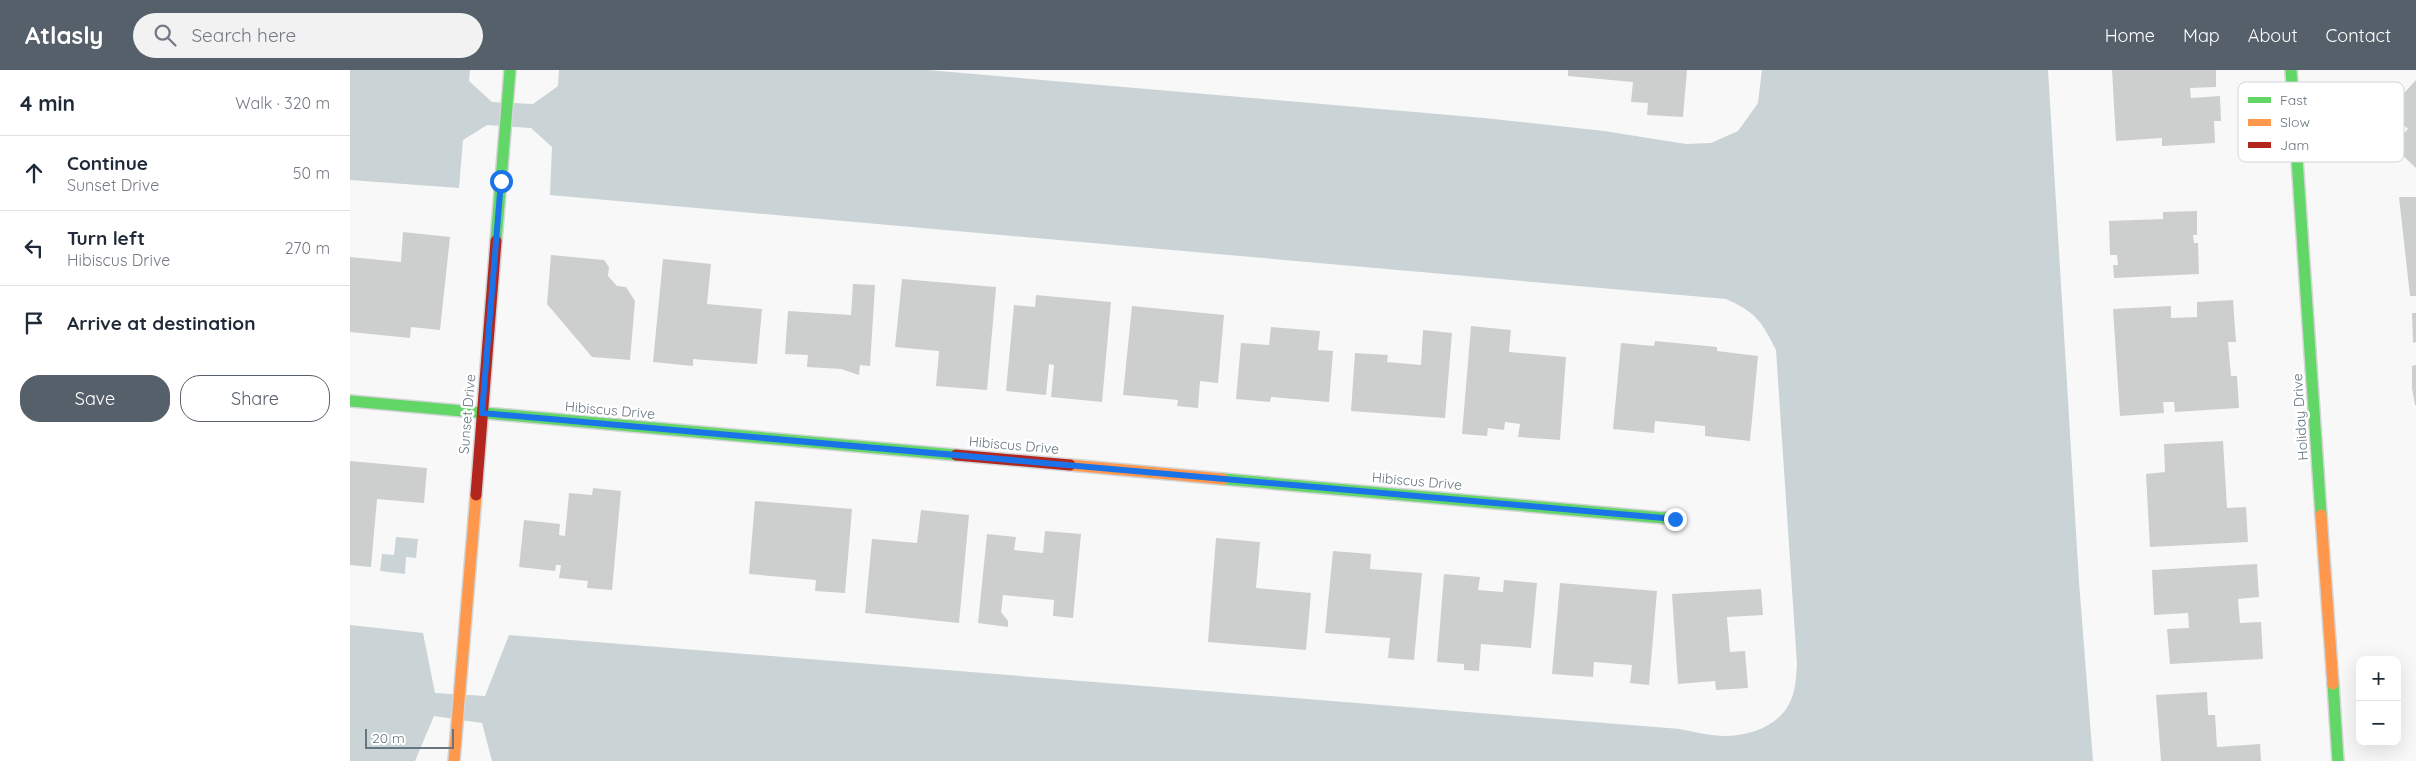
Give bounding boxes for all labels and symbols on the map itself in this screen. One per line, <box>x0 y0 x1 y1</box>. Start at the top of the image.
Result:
legend <box>2238 82 2404 162</box>
text: Fast <box>2280 91 2308 109</box>
text: Slow <box>2280 113 2310 131</box>
text: Jam <box>2280 136 2309 154</box>
route start <box>490 170 513 193</box>
street label: Sunset Drive <box>455 373 479 455</box>
street label: Holiday Drive <box>2288 373 2312 461</box>
street label: Hibiscus Drive <box>564 397 656 423</box>
street label: Hibiscus Drive <box>968 432 1060 458</box>
street label: Hibiscus Drive <box>1371 468 1463 494</box>
route end <box>1664 508 1687 531</box>
scale bar <box>365 726 454 749</box>

